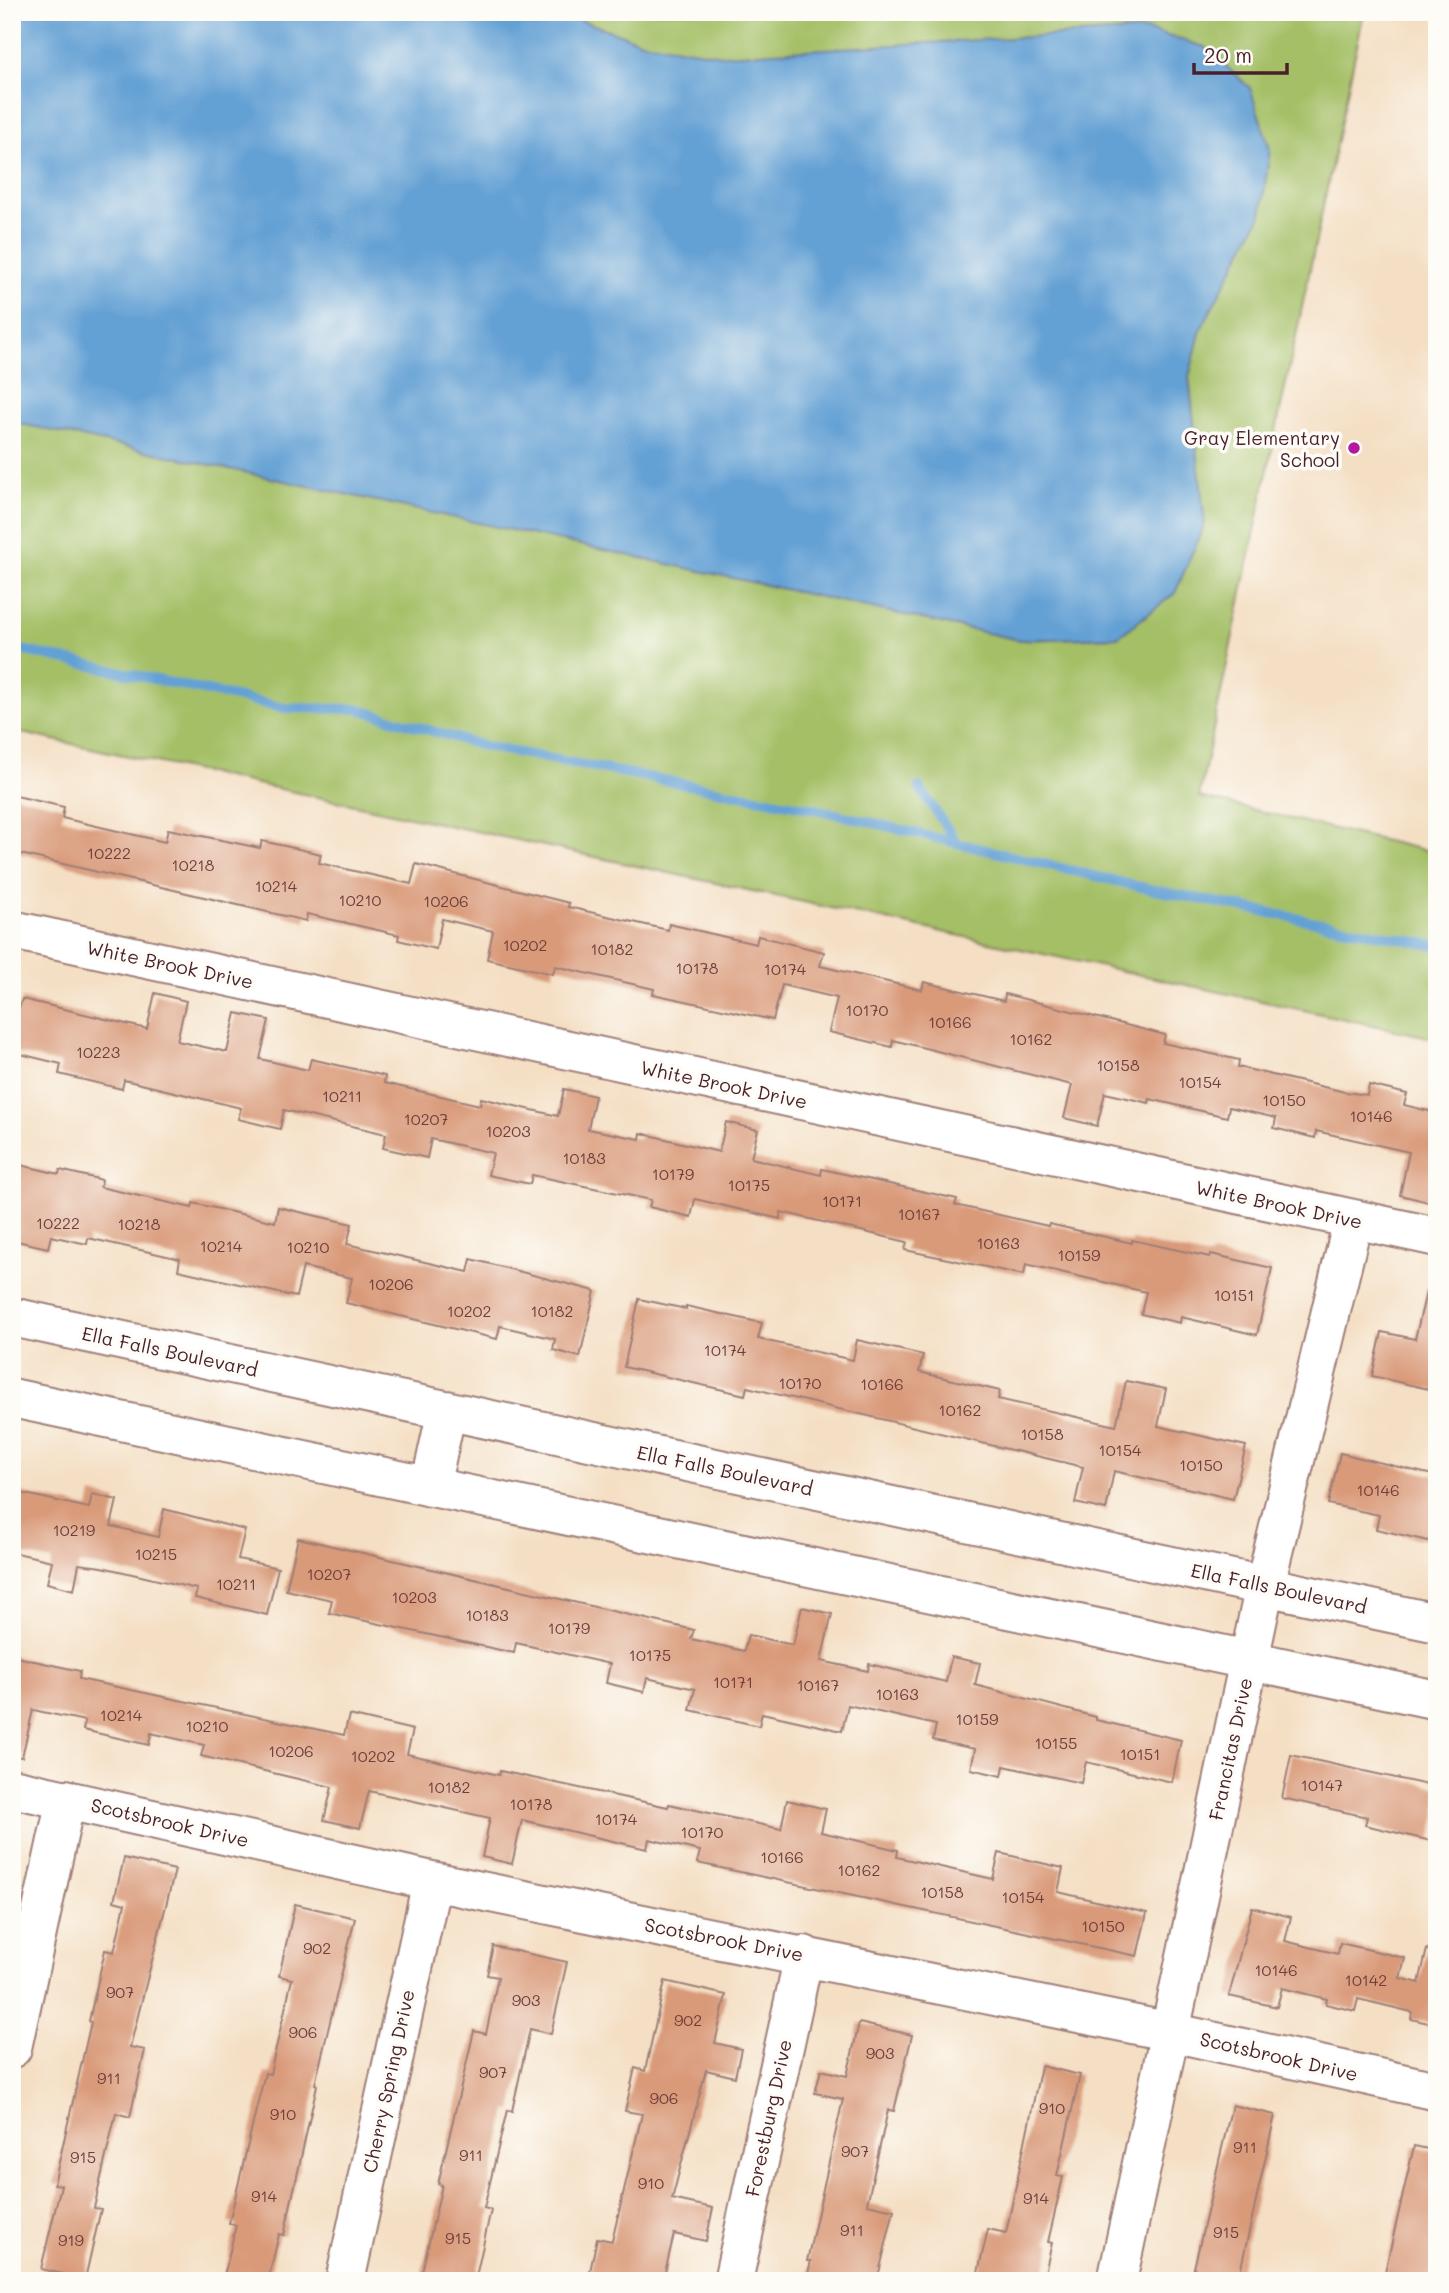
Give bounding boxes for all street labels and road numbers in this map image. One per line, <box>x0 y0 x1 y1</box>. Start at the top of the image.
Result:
street label: White Brook Drive <box>84 934 256 994</box>
street label: White Brook Drive <box>638 1054 810 1114</box>
street label: White Brook Drive <box>1193 1174 1365 1234</box>
street label: Ella Falls Boulevard <box>80 1320 260 1382</box>
street label: Ella Falls Boulevard <box>635 1439 815 1501</box>
street label: Ella Falls Boulevard <box>1189 1557 1369 1619</box>
street label: Francitas Drive <box>1203 1675 1257 1823</box>
street label: Scotsbrook Drive <box>89 1792 251 1852</box>
street label: Scotsbrook Drive <box>642 1911 806 1967</box>
street label: Cherry Spring Drive <box>356 1987 420 2175</box>
street label: Scotsbrook Drive <box>1198 2026 1360 2086</box>
street label: Forestburg Drive <box>739 2037 797 2199</box>

